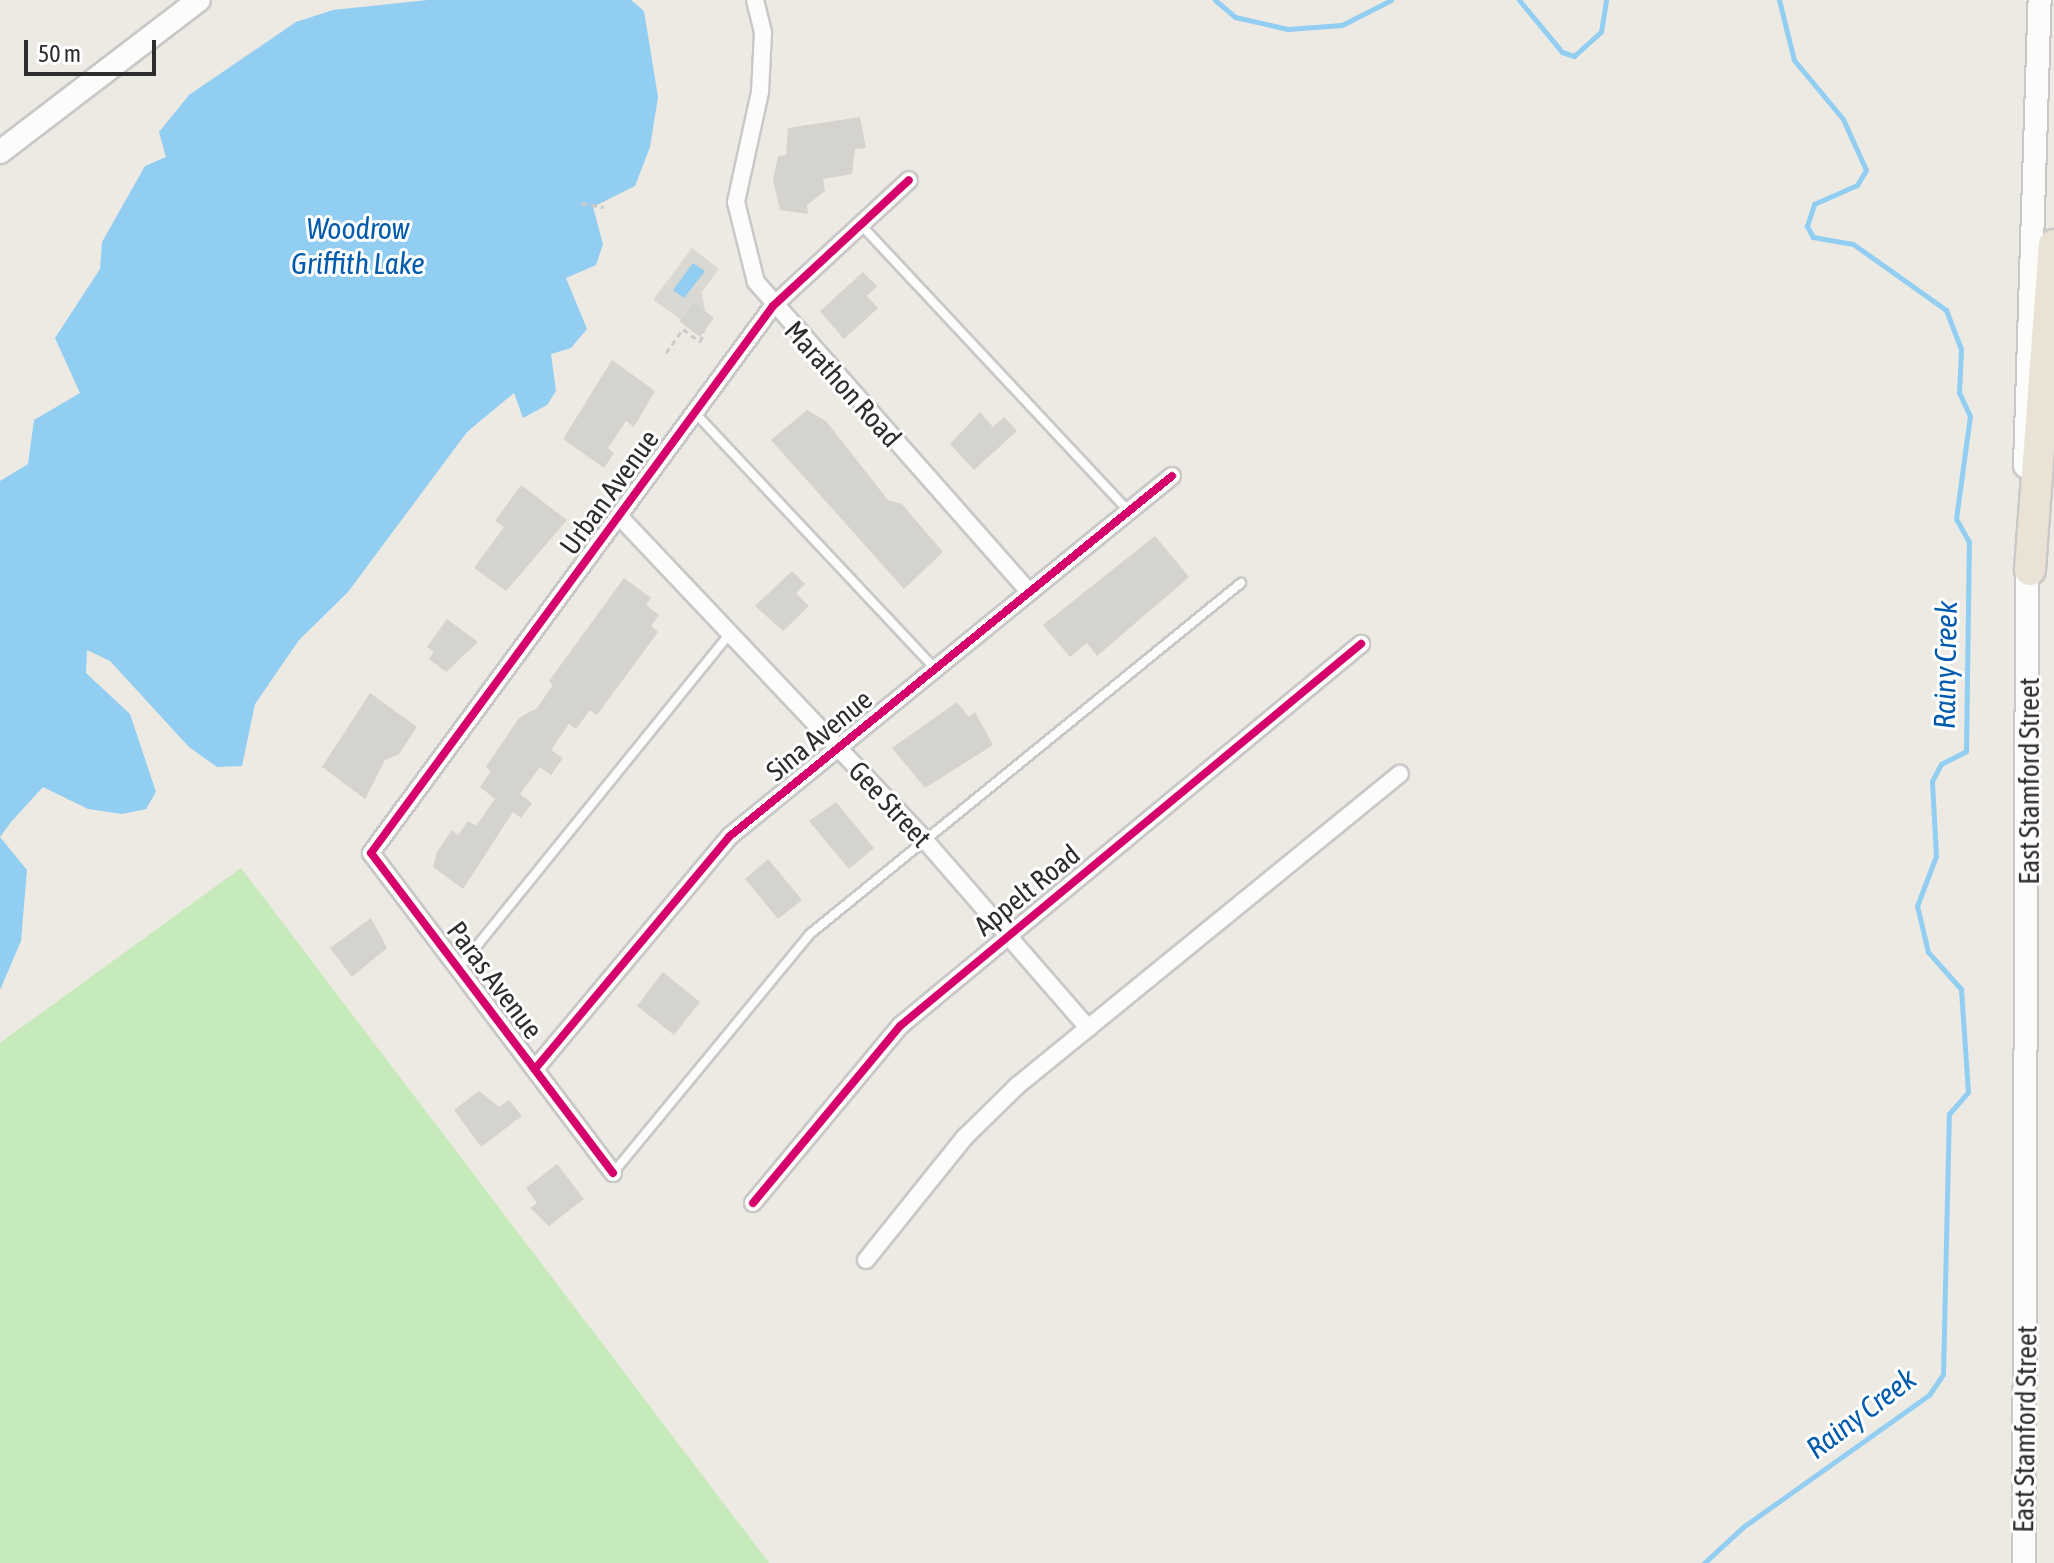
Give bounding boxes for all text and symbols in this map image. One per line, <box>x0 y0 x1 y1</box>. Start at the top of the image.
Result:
scale bar <box>28 24 160 74</box>
text: 50 m <box>38 40 81 67</box>
water label: Woodrow Griffith Lake <box>291 210 425 280</box>
street label: Marathon Road <box>778 314 908 454</box>
street label: Urban Avenue <box>553 423 665 561</box>
water label: Rainy Creek <box>1926 601 1964 729</box>
street label: East Stamford Street <box>2012 677 2046 885</box>
street label: Sina Avenue <box>759 682 879 788</box>
street label: Gee Street <box>842 754 938 854</box>
street label: Appelt Road <box>968 837 1086 943</box>
street label: Paras Avenue <box>440 915 550 1045</box>
street label: East Stamford Street <box>2006 1325 2044 1533</box>
water label: Rainy Creek <box>1799 1360 1923 1466</box>

